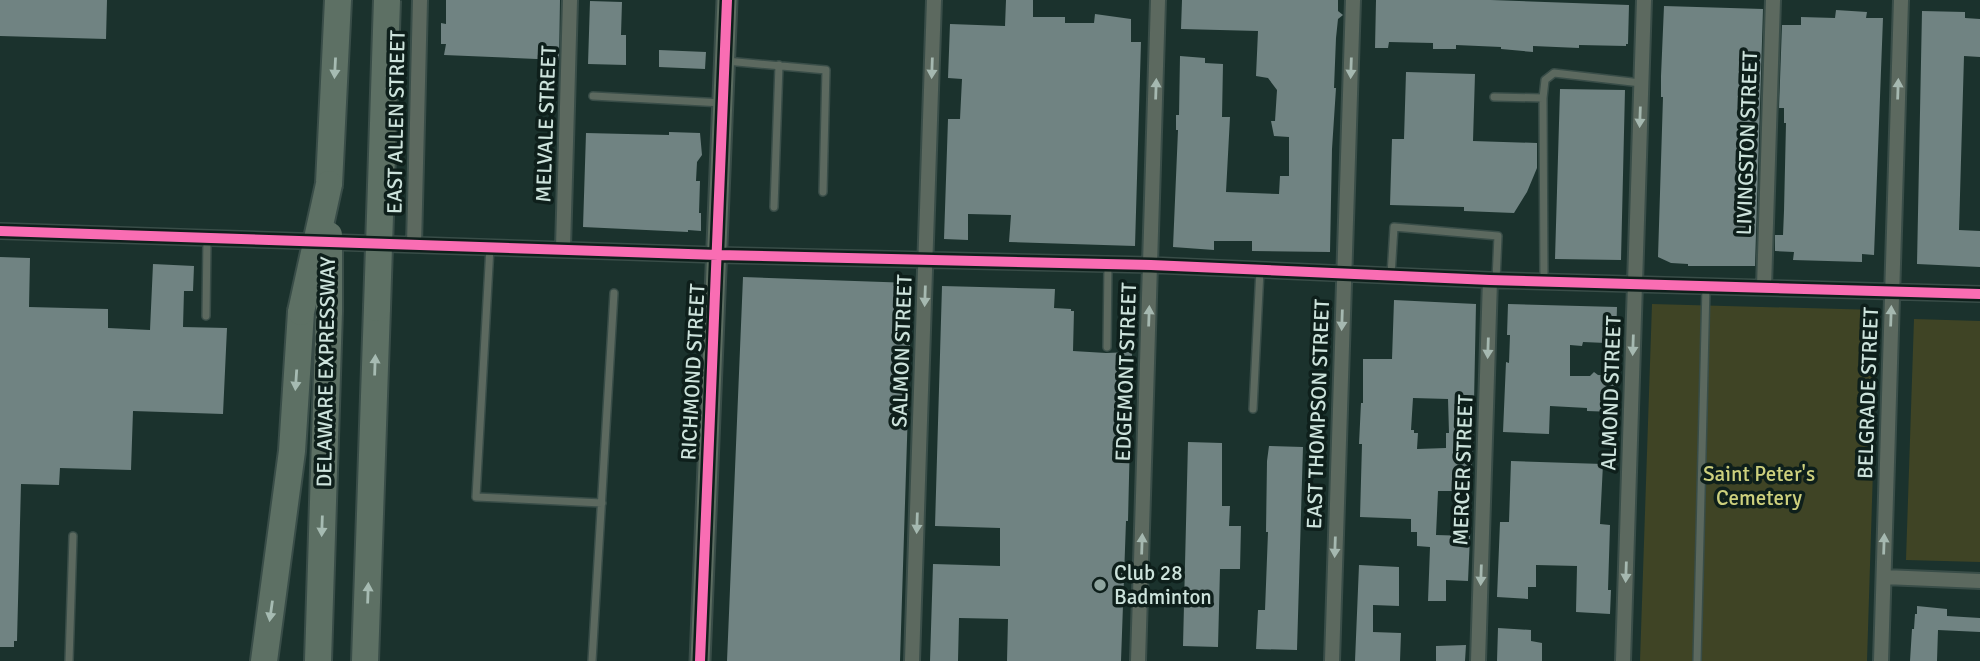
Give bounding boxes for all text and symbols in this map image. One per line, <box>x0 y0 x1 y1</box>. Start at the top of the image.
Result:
street label: EAST ALLEN STREET <box>381 29 411 214</box>
street label: MELVALE STREET <box>530 44 562 203</box>
street label: LIVINGSTON STREET <box>1731 50 1763 236</box>
one-way arrow <box>329 57 340 79</box>
one-way arrow <box>926 57 938 79</box>
one-way arrow <box>1345 57 1356 79</box>
one-way arrow <box>1150 78 1161 100</box>
one-way arrow <box>1893 78 1904 100</box>
one-way arrow <box>1635 106 1646 128</box>
street label: DELAWARE EXPRESSWAY <box>311 256 341 488</box>
street label: SALMON STREET <box>886 273 918 428</box>
street label: EDGEMONT STREET <box>1110 281 1142 462</box>
street label: RICHMOND STREET <box>675 282 711 461</box>
one-way arrow <box>919 285 930 307</box>
street label: EAST THOMPSON STREET <box>1301 298 1335 530</box>
one-way arrow <box>1143 305 1155 327</box>
one-way arrow <box>1885 305 1896 327</box>
street label: BELGRADE STREET <box>1852 306 1884 480</box>
one-way arrow <box>1337 309 1348 331</box>
street label: ALMOND STREET <box>1595 314 1627 471</box>
one-way arrow <box>1628 334 1639 356</box>
one-way arrow <box>1483 337 1494 359</box>
one-way arrow <box>370 354 381 376</box>
one-way arrow <box>291 370 302 392</box>
street label: MERCER STREET <box>1447 393 1479 546</box>
park label: Saint Peter's Cemetery <box>1703 461 1815 511</box>
one-way arrow <box>912 512 923 534</box>
one-way arrow <box>317 515 328 537</box>
one-way arrow <box>1136 533 1147 555</box>
one-way arrow <box>1879 533 1890 555</box>
one-way arrow <box>1330 537 1341 559</box>
place label: Club 28 Badminton <box>1114 560 1212 610</box>
one-way arrow <box>1621 561 1632 583</box>
one-way arrow <box>1475 565 1486 587</box>
marker: Club 28 Badminton <box>1092 577 1108 593</box>
one-way arrow <box>362 582 373 604</box>
one-way arrow <box>266 600 277 622</box>

